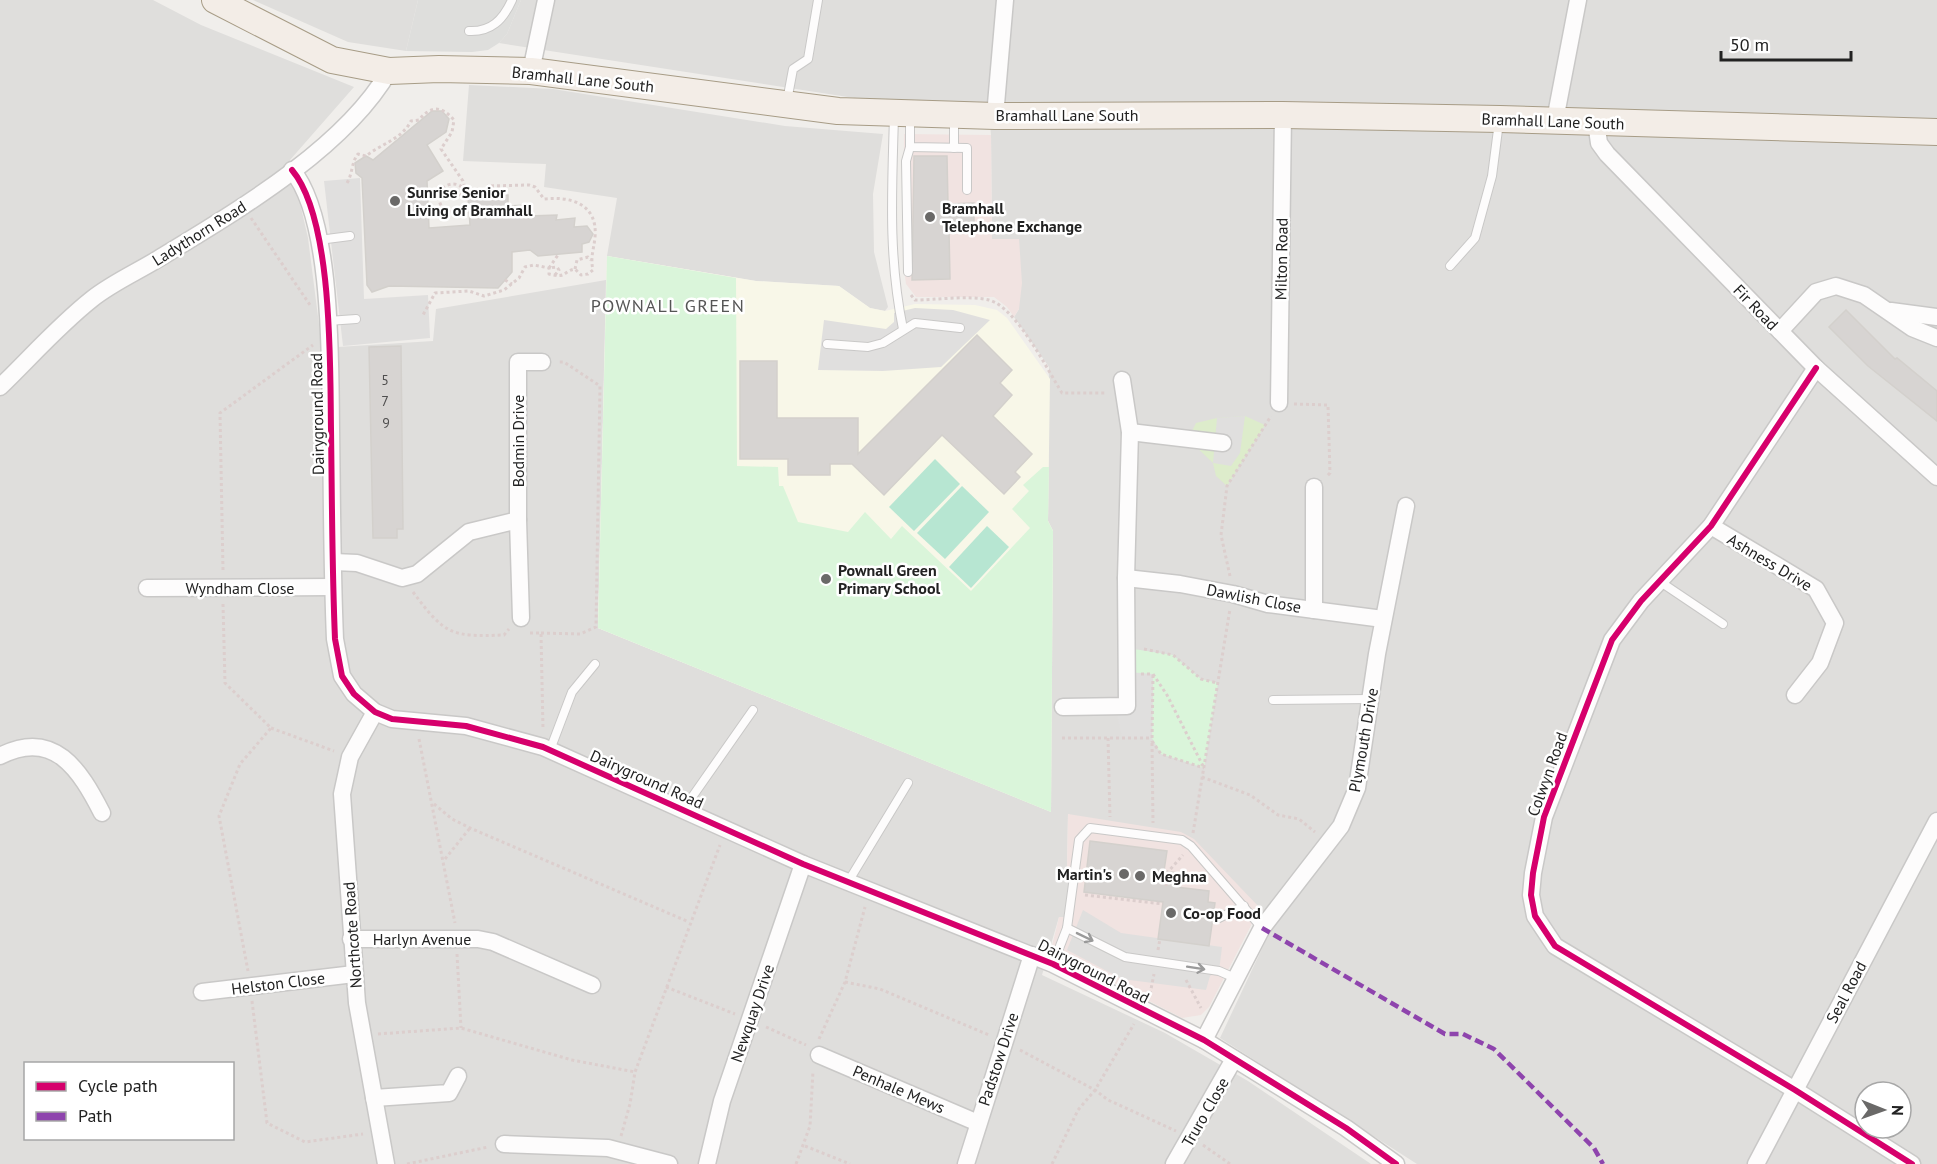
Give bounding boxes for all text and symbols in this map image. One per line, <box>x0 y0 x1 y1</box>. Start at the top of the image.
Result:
scale bar <box>1721 24 1852 62</box>
text: 50 m <box>1730 33 1769 56</box>
street label: Bramhall Lane South <box>511 62 655 96</box>
street label: Bramhall Lane South <box>996 105 1138 125</box>
street label: Bramhall Lane South <box>1481 109 1625 133</box>
place label: Sunrise Senior Living of Bramhall <box>407 182 533 220</box>
marker: Sunrise Senior Living of Bramhall <box>388 194 402 208</box>
street label: Ladythorn Road <box>148 196 250 270</box>
place label: Bramhall Telephone Exchange <box>942 198 1082 236</box>
marker: Bramhall Telephone Exchange <box>923 210 937 224</box>
street label: Milton Road <box>1270 218 1292 300</box>
street label: Fir Road <box>1729 280 1783 334</box>
district label: POWNALL GREEN <box>591 294 745 317</box>
street label: Dairyground Road <box>306 353 328 475</box>
house number: 5 <box>381 371 389 389</box>
house number: 7 <box>381 392 389 410</box>
street label: Bodmin Drive <box>508 395 528 487</box>
house number: 9 <box>382 414 390 432</box>
street label: Ashness Drive <box>1724 529 1816 595</box>
place label: Pownall Green Primary School <box>838 560 940 598</box>
marker: Pownall Green Primary School <box>819 572 833 586</box>
street label: Wyndham Close <box>185 578 295 598</box>
street label: Dawlish Close <box>1205 579 1303 617</box>
street label: Plymouth Drive <box>1344 686 1382 794</box>
street label: Colwyn Road <box>1523 729 1571 819</box>
street label: Dairyground Road <box>587 745 707 813</box>
place label: Martin's <box>1057 864 1112 884</box>
place label: Meghna <box>1152 866 1207 886</box>
marker: Martin's <box>1117 867 1131 881</box>
marker: Meghna <box>1133 869 1147 883</box>
street label: Northcote Road <box>338 881 366 989</box>
place label: Co-op Food <box>1183 903 1261 923</box>
marker: Co-op Food <box>1164 906 1178 920</box>
street label: Harlyn Avenue <box>373 929 471 949</box>
one-way arrow <box>1076 932 1094 943</box>
street label: Dairyground Road <box>1035 934 1153 1008</box>
street label: Seal Road <box>1821 958 1871 1026</box>
street label: Newquay Drive <box>726 961 778 1065</box>
one-way arrow <box>1186 962 1206 973</box>
street label: Helston Close <box>230 967 326 999</box>
street label: Padstow Drive <box>974 1010 1022 1108</box>
street label: Penhale Mews <box>850 1061 948 1117</box>
legend <box>24 1062 234 1140</box>
text: Cycle path <box>78 1074 158 1097</box>
street label: Truro Close <box>1177 1074 1233 1150</box>
north arrow <box>1853 1080 1913 1140</box>
text: Path <box>78 1104 112 1127</box>
text: N <box>1888 1105 1908 1116</box>

